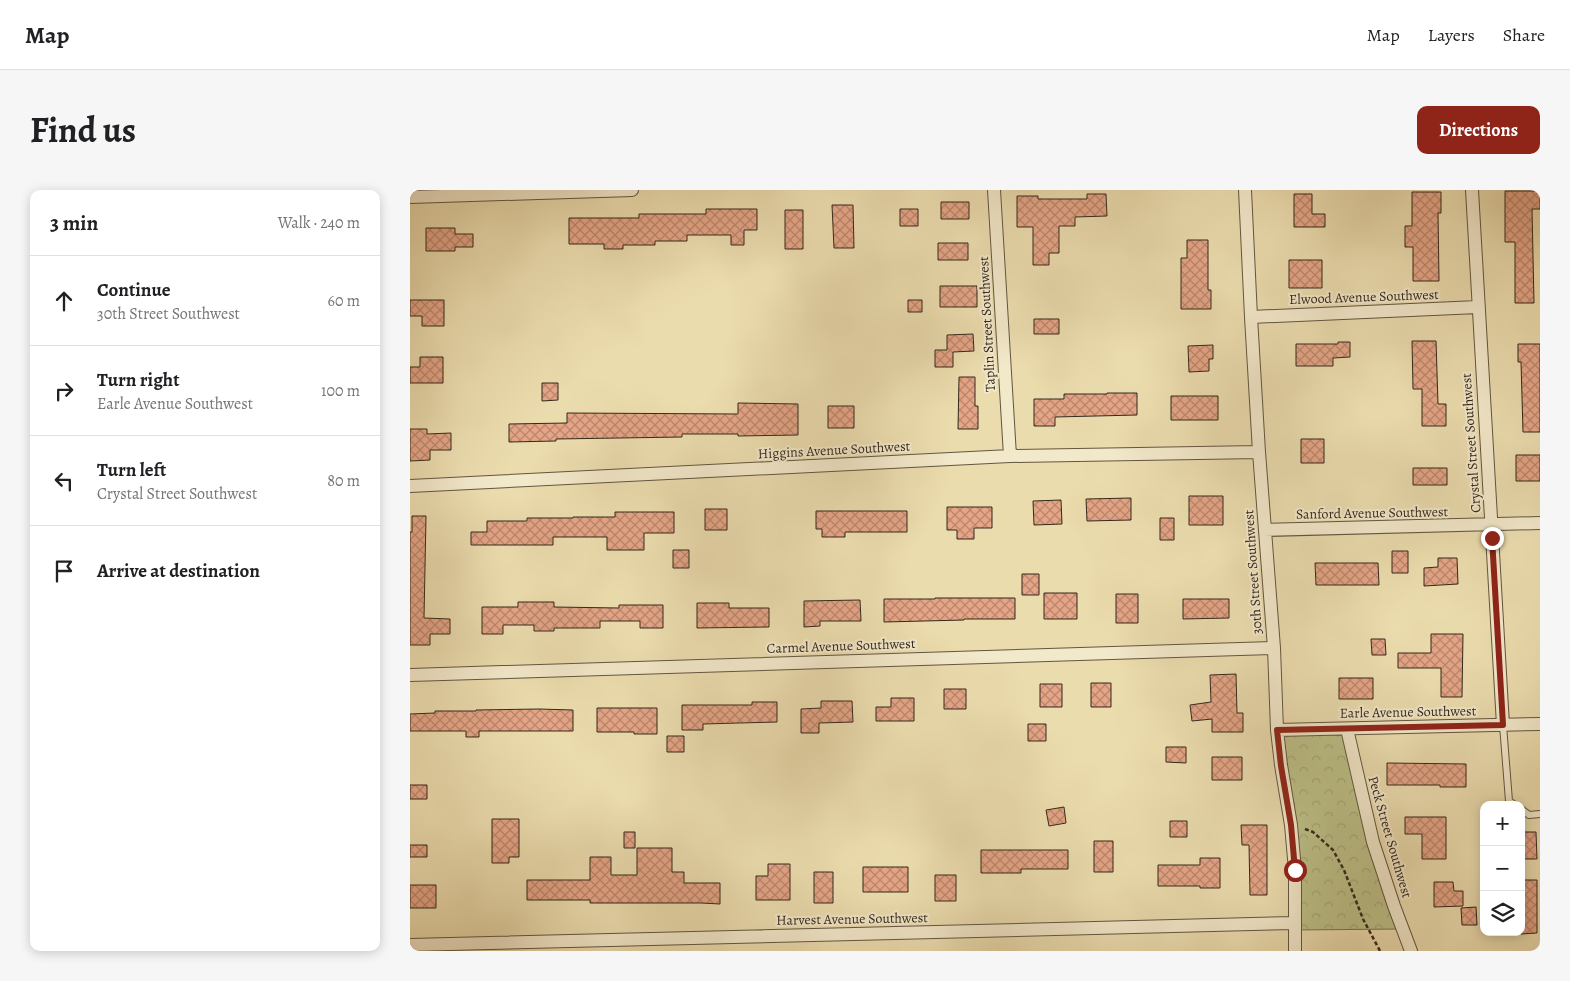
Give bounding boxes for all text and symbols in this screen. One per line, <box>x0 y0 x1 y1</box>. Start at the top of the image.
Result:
text: Map <box>25 19 69 51</box>
text: Map <box>1367 23 1400 47</box>
text: Layers <box>1428 23 1475 47</box>
text: Share <box>1503 23 1545 47</box>
text: Find us <box>30 106 136 154</box>
button: Directions <box>1417 106 1540 154</box>
text: 3 min <box>50 209 98 237</box>
text: Walk · 240 m <box>278 212 360 234</box>
street label: Taplin Street Southwest <box>974 255 1000 392</box>
text: Continue <box>97 277 171 303</box>
street label: Elwood Avenue Southwest <box>1289 285 1440 309</box>
icon: ahead <box>50 287 78 315</box>
text: 60 m <box>328 290 360 312</box>
text: 30th Street Southwest <box>97 303 240 325</box>
text: Turn right <box>97 367 179 393</box>
street label: Crystal Street Southwest <box>1457 372 1485 514</box>
icon: right <box>50 377 78 405</box>
text: 100 m <box>321 380 360 402</box>
text: Earle Avenue Southwest <box>97 393 253 415</box>
street label: Higgins Avenue Southwest <box>757 437 911 463</box>
text: Turn left <box>97 457 166 483</box>
icon: left <box>50 467 78 495</box>
text: 80 m <box>327 470 360 492</box>
text: Crystal Street Southwest <box>97 483 257 505</box>
street label: Sanford Avenue Southwest <box>1296 502 1449 524</box>
street label: 30th Street Southwest <box>1239 509 1267 635</box>
route end <box>1481 527 1504 550</box>
icon: arrive <box>50 557 78 585</box>
text: Arrive at destination <box>97 558 260 584</box>
street label: Carmel Avenue Southwest <box>766 634 916 658</box>
street label: Earle Avenue Southwest <box>1340 701 1477 723</box>
street label: Peck Street Southwest <box>1364 774 1417 900</box>
map controls <box>1480 801 1525 936</box>
button: + <box>1480 801 1525 846</box>
button: − <box>1480 846 1525 891</box>
route start <box>1284 859 1307 882</box>
button: layers <box>1480 891 1525 936</box>
street label: Harvest Avenue Southwest <box>776 908 928 930</box>

